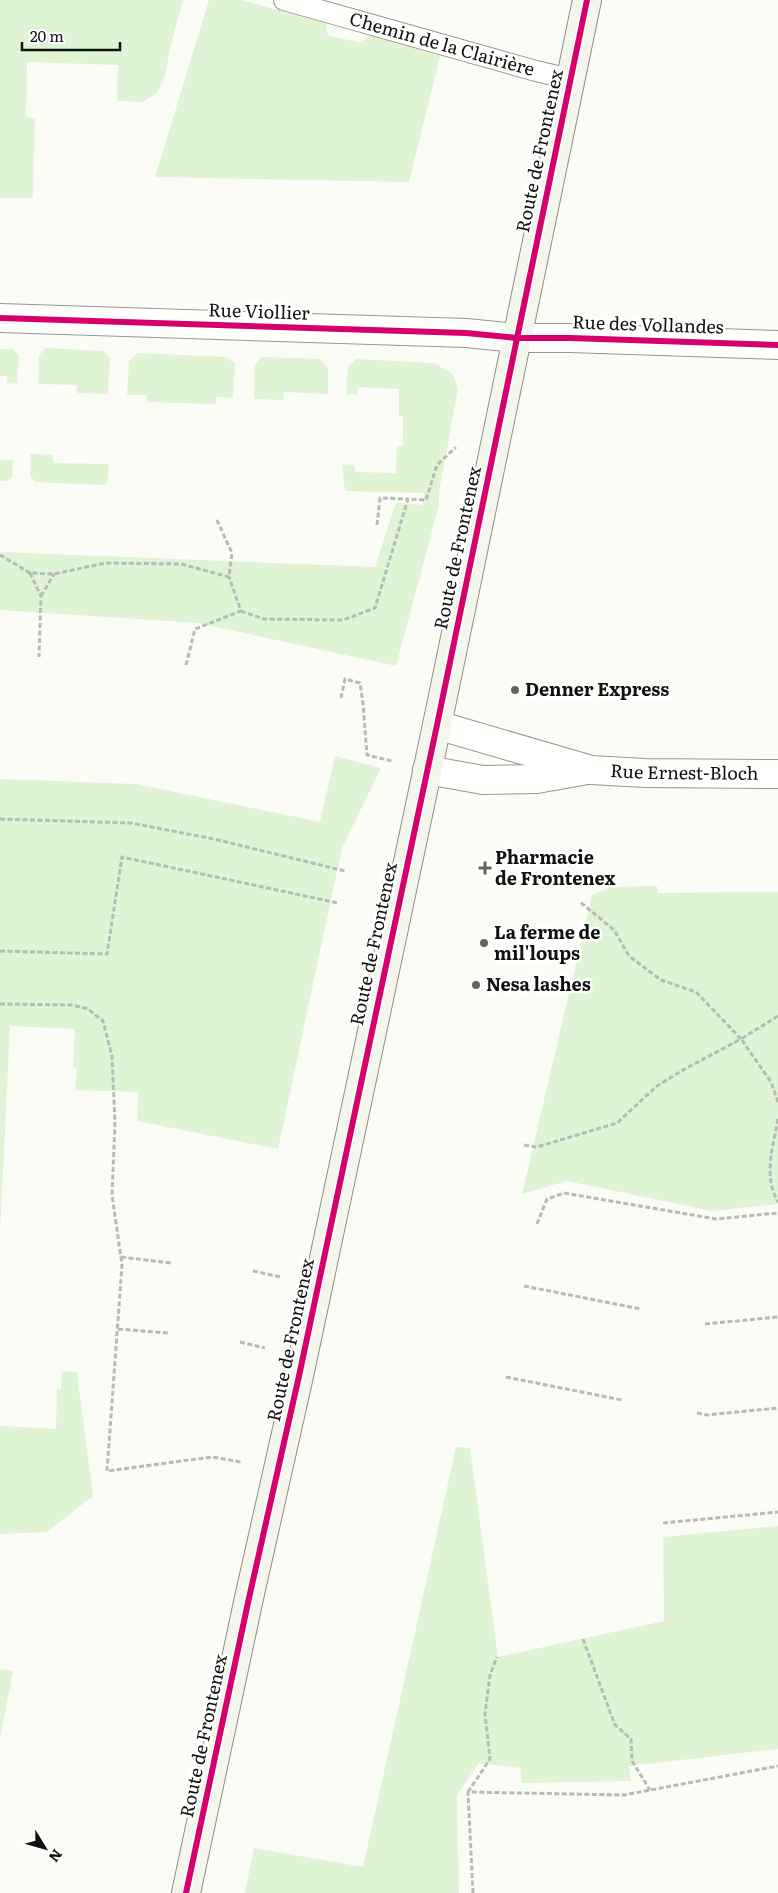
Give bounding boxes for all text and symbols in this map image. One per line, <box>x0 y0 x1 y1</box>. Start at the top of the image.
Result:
street label: Chemin de la Clairière <box>347 4 538 82</box>
scale bar <box>22 20 120 52</box>
text: 20 m <box>30 24 64 47</box>
street label: Route de Frontenex <box>508 66 569 235</box>
street label: Rue Viollier <box>208 295 311 326</box>
street label: Rue des Vollandes <box>572 307 724 340</box>
street label: Route de Frontenex <box>426 463 487 632</box>
place label: Denner Express <box>525 675 669 702</box>
marker: Denner Express <box>509 684 521 696</box>
street label: Rue Ernest-Bloch <box>610 756 759 786</box>
place label: Pharmacie de Frontenex <box>495 843 616 891</box>
street label: Route de Frontenex <box>342 859 403 1028</box>
marker: Pharmacie de Frontenex <box>479 862 491 874</box>
place label: La ferme de mil'loups <box>494 918 600 966</box>
marker: La ferme de mil'loups <box>478 937 490 949</box>
place label: Nesa lashes <box>486 970 591 997</box>
marker: Nesa lashes <box>470 979 482 991</box>
street label: Route de Frontenex <box>259 1255 320 1424</box>
street label: Route de Frontenex <box>172 1651 233 1820</box>
north arrow <box>20 1823 70 1873</box>
text: N <box>45 1846 68 1867</box>

